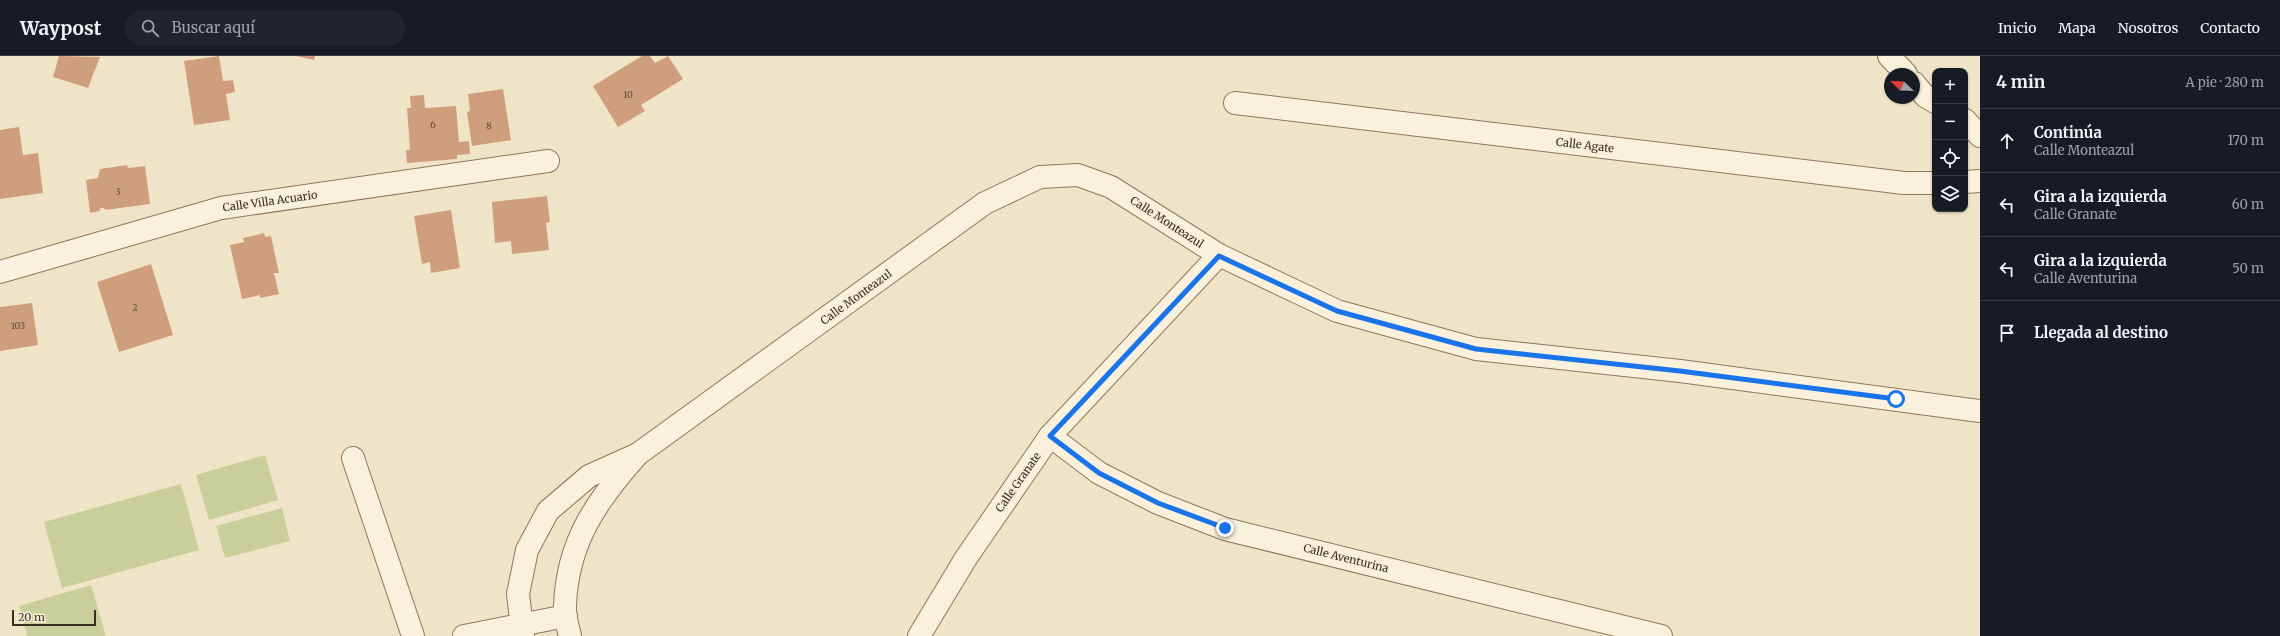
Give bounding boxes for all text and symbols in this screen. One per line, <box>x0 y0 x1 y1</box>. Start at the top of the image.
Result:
search box <box>125 10 405 46</box>
text: Waypost <box>20 16 101 40</box>
icon: search <box>139 17 161 39</box>
text: Buscar aquí <box>171 18 255 37</box>
text: Inicio <box>1998 19 2036 37</box>
text: Mapa <box>2058 19 2096 37</box>
text: Nosotros <box>2118 19 2178 37</box>
text: Contacto <box>2200 19 2260 37</box>
north arrow <box>1884 68 1920 104</box>
map controls <box>1932 68 1968 212</box>
button: + <box>1932 68 1968 104</box>
text: 4 min <box>1996 71 2045 93</box>
text: A pie · 280 m <box>2186 74 2264 91</box>
house number: 10 <box>623 89 633 100</box>
button: − <box>1932 104 1968 140</box>
house number: 6 <box>430 119 436 130</box>
house number: 8 <box>486 120 492 131</box>
text: Continúa <box>2034 123 2102 142</box>
icon: ahead <box>1996 130 2018 152</box>
text: 170 m <box>2227 132 2264 149</box>
street label: Calle Agate <box>1555 134 1615 156</box>
button: locate <box>1932 140 1968 176</box>
text: Calle Monteazul <box>2034 142 2134 159</box>
button: layers <box>1932 176 1968 212</box>
house number: 3 <box>115 186 121 197</box>
street label: Calle Villa Acuario <box>222 187 319 215</box>
text: Gira a la izquierda <box>2034 187 2167 206</box>
street label: Calle Monteazul <box>1128 193 1207 251</box>
icon: left <box>1996 194 2018 216</box>
text: 60 m <box>2232 196 2264 213</box>
text: Calle Granate <box>2034 206 2117 223</box>
text: Gira a la izquierda <box>2034 251 2167 270</box>
icon: left <box>1996 258 2018 280</box>
text: 50 m <box>2232 260 2264 277</box>
street label: Calle Monteazul <box>818 266 895 328</box>
text: Calle Aventurina <box>2034 270 2137 287</box>
house number: 2 <box>132 302 138 313</box>
house number: 103 <box>11 320 25 331</box>
icon: arrive <box>1996 322 2018 344</box>
text: Llegada al destino <box>2034 323 2168 342</box>
route start <box>1887 390 1905 408</box>
street label: Calle Granate <box>992 449 1044 515</box>
route end <box>1216 519 1234 537</box>
street label: Calle Aventurina <box>1302 541 1390 575</box>
scale bar <box>12 608 96 627</box>
text: 20 m <box>18 610 45 624</box>

